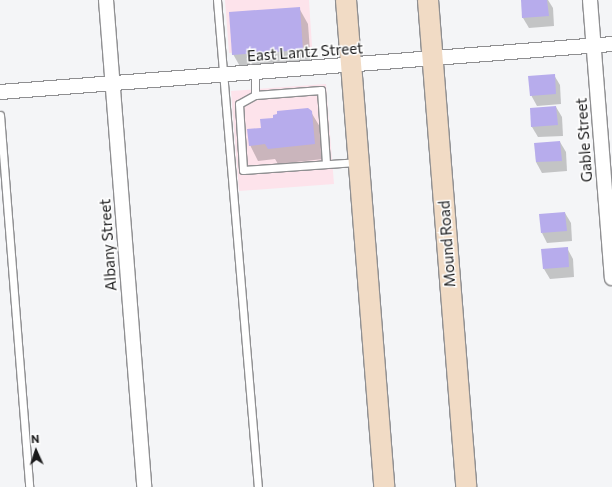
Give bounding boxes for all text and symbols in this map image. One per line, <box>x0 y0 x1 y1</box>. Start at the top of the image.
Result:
street label: East Lantz Street <box>246 39 364 65</box>
street label: Gable Street <box>572 97 596 183</box>
street label: Albany Street <box>96 198 120 292</box>
street label: Mound Road <box>435 200 459 288</box>
north arrow <box>16 431 56 471</box>
text: N <box>31 432 40 445</box>

